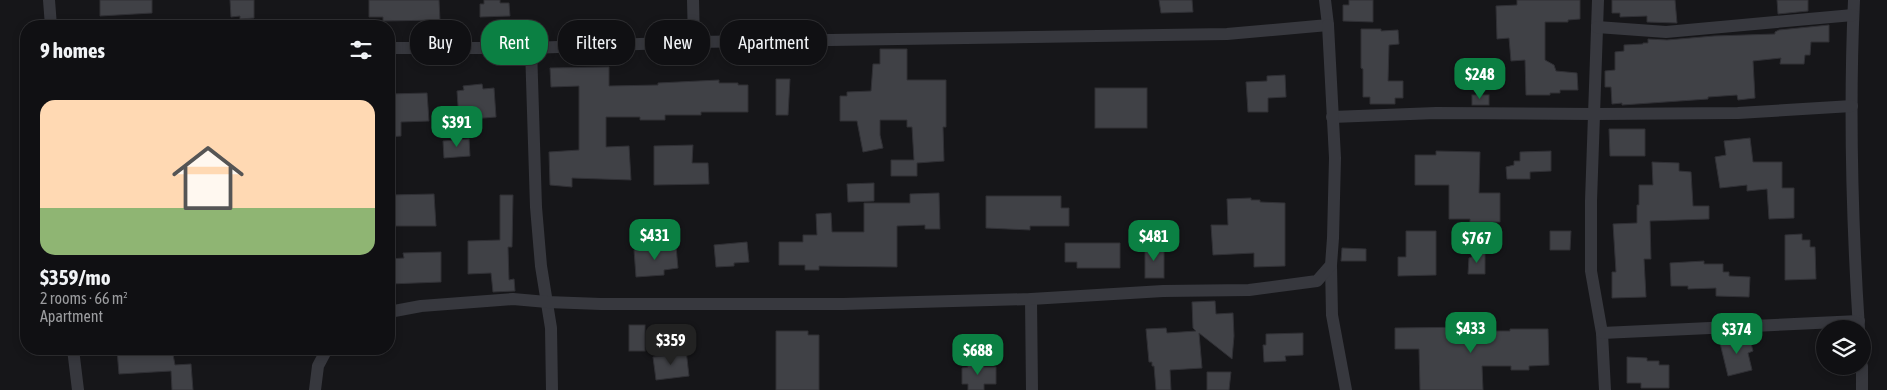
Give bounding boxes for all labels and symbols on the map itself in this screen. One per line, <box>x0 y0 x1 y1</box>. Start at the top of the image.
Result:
pin: $248 <box>1450 58 1510 100</box>
pin: $391 <box>427 106 487 148</box>
pin: $431 <box>625 218 685 261</box>
pin: $481 <box>1124 220 1184 262</box>
pin: $767 <box>1447 222 1507 264</box>
pin: $433 <box>1441 312 1501 354</box>
pin: $374 <box>1707 312 1767 355</box>
pin: $359 <box>641 324 701 366</box>
pin: $688 <box>948 334 1008 376</box>

